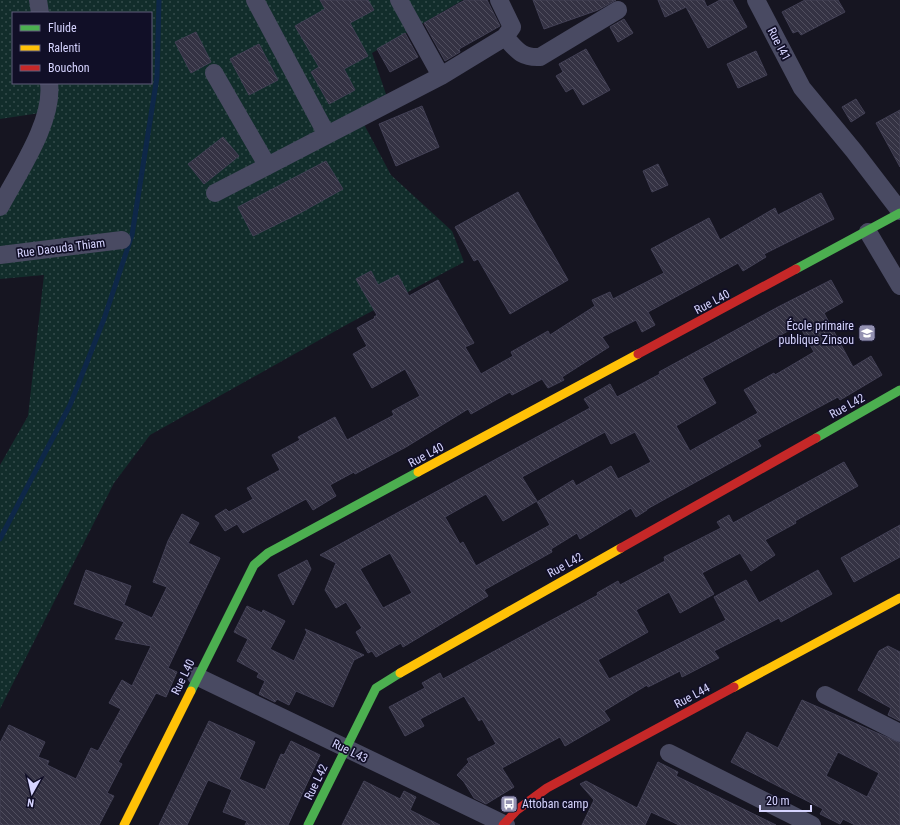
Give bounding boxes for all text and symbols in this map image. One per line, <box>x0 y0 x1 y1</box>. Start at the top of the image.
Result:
legend <box>12 12 152 84</box>
text: Fluide <box>48 21 77 35</box>
street label: Rue I41 <box>765 25 793 63</box>
text: Ralenti <box>48 41 81 55</box>
text: Bouchon <box>48 61 90 75</box>
street label: Rue Daouda Thiam <box>16 236 106 260</box>
street label: Rue L40 <box>692 287 732 317</box>
place label: École primaire publique Zinsou <box>779 318 854 347</box>
school or university icon: École primaire publique Zinsou <box>857 323 877 343</box>
street label: Rue L42 <box>827 391 867 421</box>
street label: Rue L40 <box>406 440 446 470</box>
street label: Rue L42 <box>545 550 585 580</box>
street label: Rue L40 <box>168 657 198 697</box>
street label: Rue L44 <box>672 681 712 711</box>
street label: Rue L43 <box>330 736 370 766</box>
street label: Rue L42 <box>301 762 331 802</box>
north arrow <box>12 773 52 813</box>
scale bar <box>760 787 811 813</box>
bus stop icon: Attoban camp <box>499 794 519 814</box>
text: 20 m <box>766 794 790 808</box>
text: N <box>26 795 35 809</box>
place label: Attoban camp <box>522 797 588 811</box>

